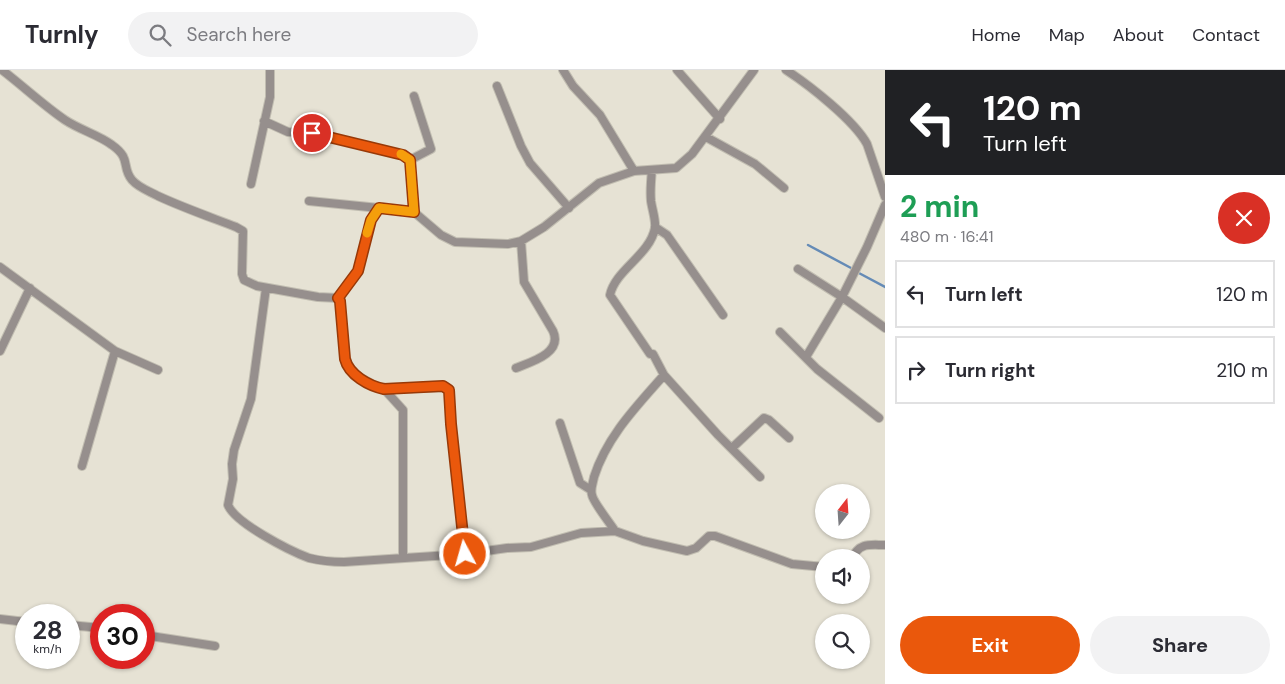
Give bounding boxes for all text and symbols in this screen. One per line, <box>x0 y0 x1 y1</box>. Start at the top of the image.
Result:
search box <box>128 12 478 57</box>
text: Turnly <box>25 19 98 50</box>
icon: search <box>146 21 174 49</box>
text: Search here <box>186 22 291 47</box>
text: Home <box>971 23 1021 47</box>
text: Map <box>1049 23 1085 47</box>
text: About <box>1113 23 1164 47</box>
text: Contact <box>1192 23 1260 47</box>
text: 120 m <box>983 85 1082 131</box>
icon: left <box>900 90 965 155</box>
pin <box>291 112 333 154</box>
icon: arrive <box>298 119 326 147</box>
text: Turn left <box>983 129 1067 158</box>
text: 2 min <box>900 187 979 226</box>
button: close <box>1218 192 1270 244</box>
text: 480 m · 16:41 <box>900 226 994 247</box>
icon: left <box>902 280 930 308</box>
text: Turn left <box>945 282 1023 307</box>
text: 120 m <box>1216 282 1268 307</box>
icon: right <box>902 356 930 384</box>
text: Turn right <box>945 358 1035 383</box>
text: 210 m <box>1216 358 1268 383</box>
north arrow <box>815 484 870 539</box>
map controls <box>815 484 870 669</box>
position arrow <box>438 527 490 579</box>
button: sound <box>815 549 870 604</box>
speed limit sign: 30 <box>90 604 155 669</box>
text: 28 <box>32 614 63 647</box>
button: search <box>815 614 870 669</box>
button: Exit <box>900 616 1080 674</box>
button: Share <box>1090 616 1270 674</box>
text: km/h <box>33 641 62 657</box>

